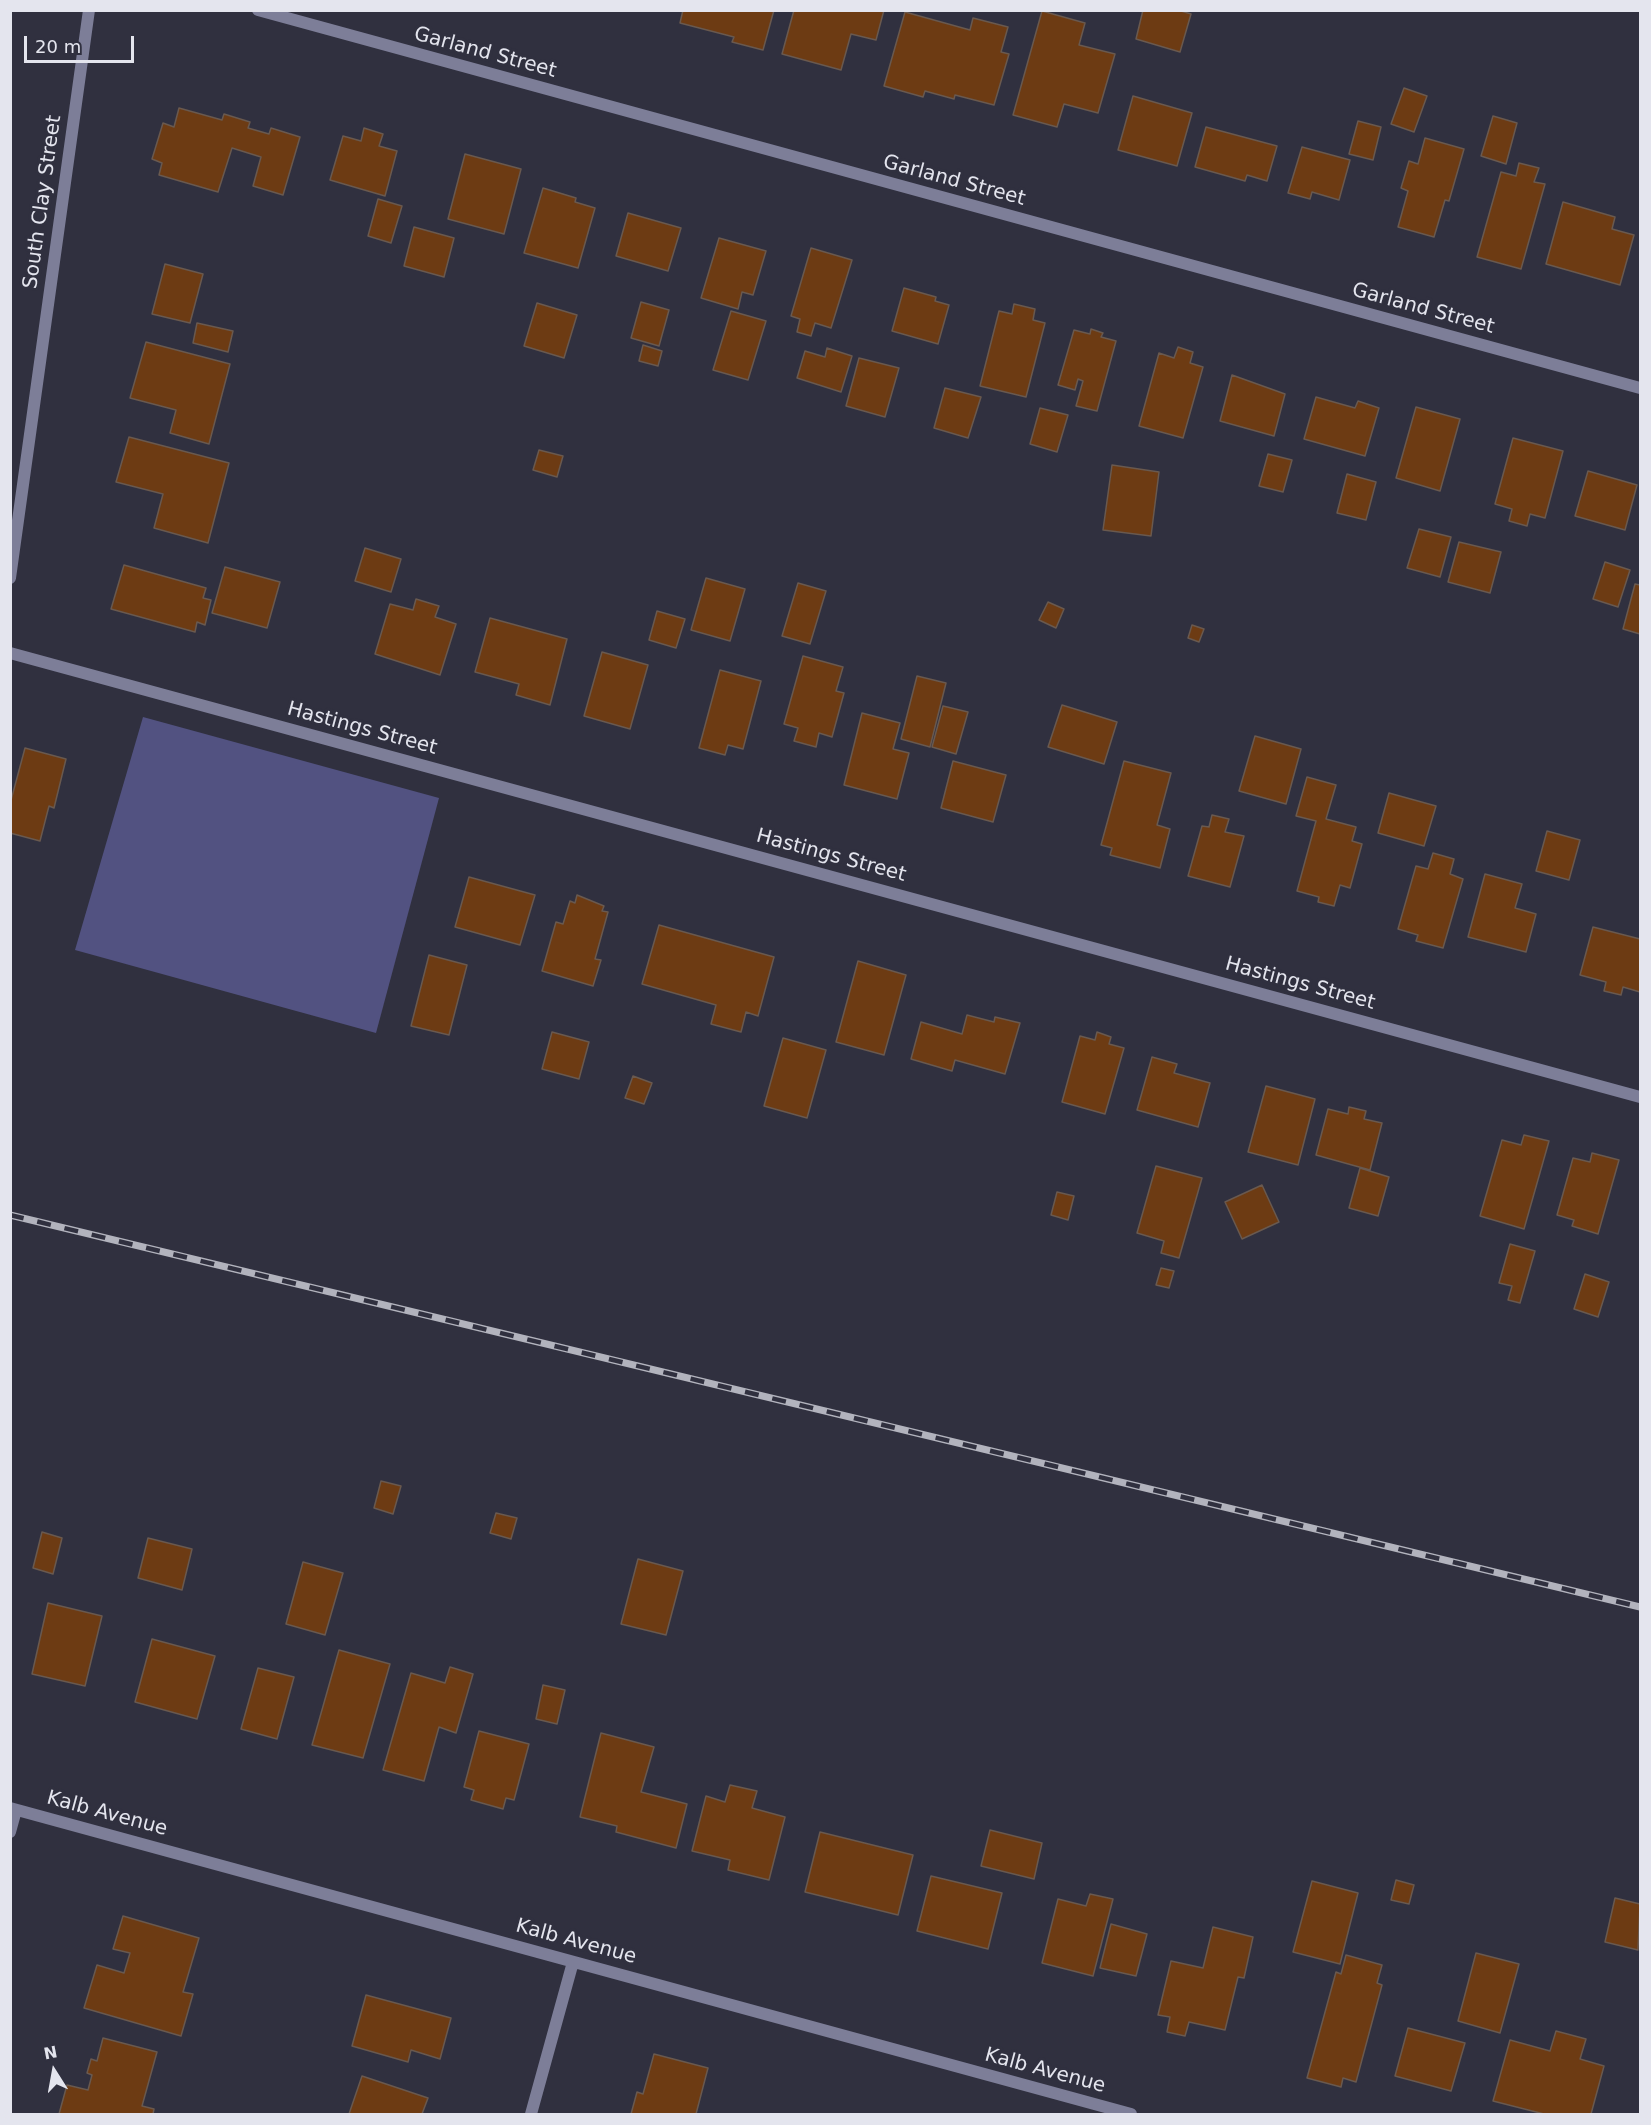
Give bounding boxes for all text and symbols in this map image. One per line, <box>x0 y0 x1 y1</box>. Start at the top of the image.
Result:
street label: Garland Street <box>411 22 559 84</box>
scale bar <box>27 24 136 62</box>
text: 20 m <box>35 36 81 57</box>
street label: South Clay Street <box>19 114 67 290</box>
street label: Garland Street <box>880 150 1028 212</box>
street label: Garland Street <box>1349 278 1497 340</box>
street label: Hastings Street <box>285 697 439 761</box>
street label: Hastings Street <box>754 824 908 888</box>
street label: Hastings Street <box>1223 952 1377 1016</box>
street label: Kalb Avenue <box>44 1786 170 1842</box>
street label: Kalb Avenue <box>513 1914 639 1970</box>
north arrow <box>24 2041 84 2101</box>
text: N <box>42 2042 59 2063</box>
street label: Kalb Avenue <box>982 2043 1108 2099</box>

